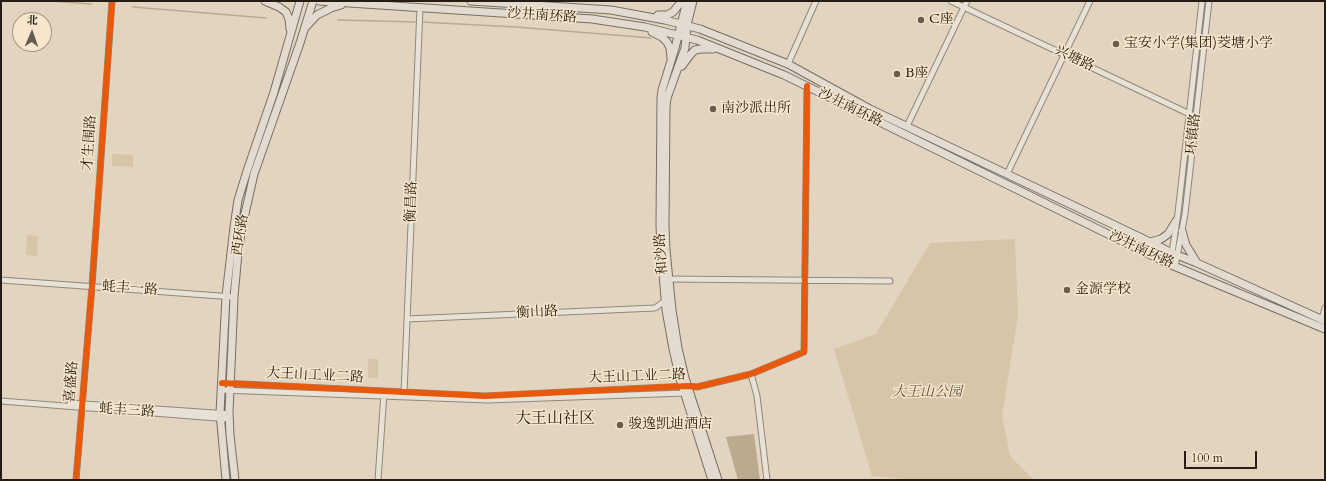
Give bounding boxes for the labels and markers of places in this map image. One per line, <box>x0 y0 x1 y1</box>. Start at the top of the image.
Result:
place label: C座 <box>929 12 954 28</box>
marker: C座 <box>916 15 926 25</box>
place label: 宝安小学(集团)茭塘小学 <box>1124 36 1273 52</box>
marker: 宝安小学(集团)茭塘小学 <box>1111 39 1121 49</box>
place label: B座 <box>905 66 929 82</box>
marker: B座 <box>892 69 902 79</box>
place label: 南沙派出所 <box>721 101 791 117</box>
marker: 南沙派出所 <box>708 104 718 114</box>
place label: 金源学校 <box>1075 282 1131 298</box>
marker: 金源学校 <box>1062 285 1072 295</box>
place label: 骏逸凯迪酒店 <box>628 417 712 433</box>
marker: 骏逸凯迪酒店 <box>615 420 625 430</box>

